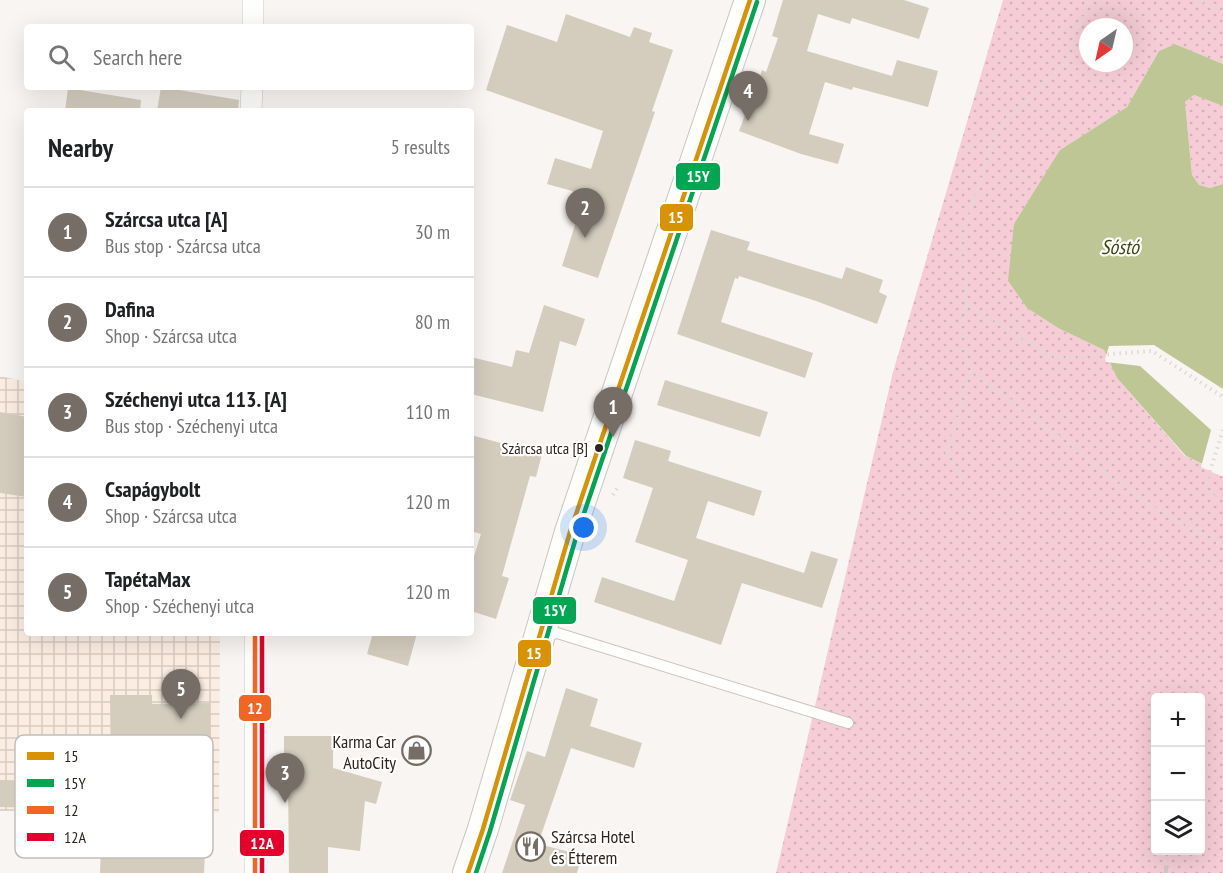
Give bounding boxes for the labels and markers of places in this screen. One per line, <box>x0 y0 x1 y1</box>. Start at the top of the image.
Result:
pin: 4 <box>728 72 768 121</box>
pin: 2 <box>566 188 604 238</box>
pin: 1 <box>594 388 632 437</box>
place label: Szárcsa utca [B] <box>502 438 588 458</box>
marker: Szárcsa utca [B] <box>593 442 605 454</box>
pin: 5 <box>162 670 201 719</box>
place label: Karma Car AutoCity <box>332 730 396 774</box>
shop icon: Karma Car AutoCity <box>401 735 433 767</box>
pin: 3 <box>266 754 304 803</box>
place label: Szárcsa Hotel és Étterem <box>551 825 635 869</box>
restaurant icon: Szárcsa Hotel és Étterem <box>514 830 546 862</box>

